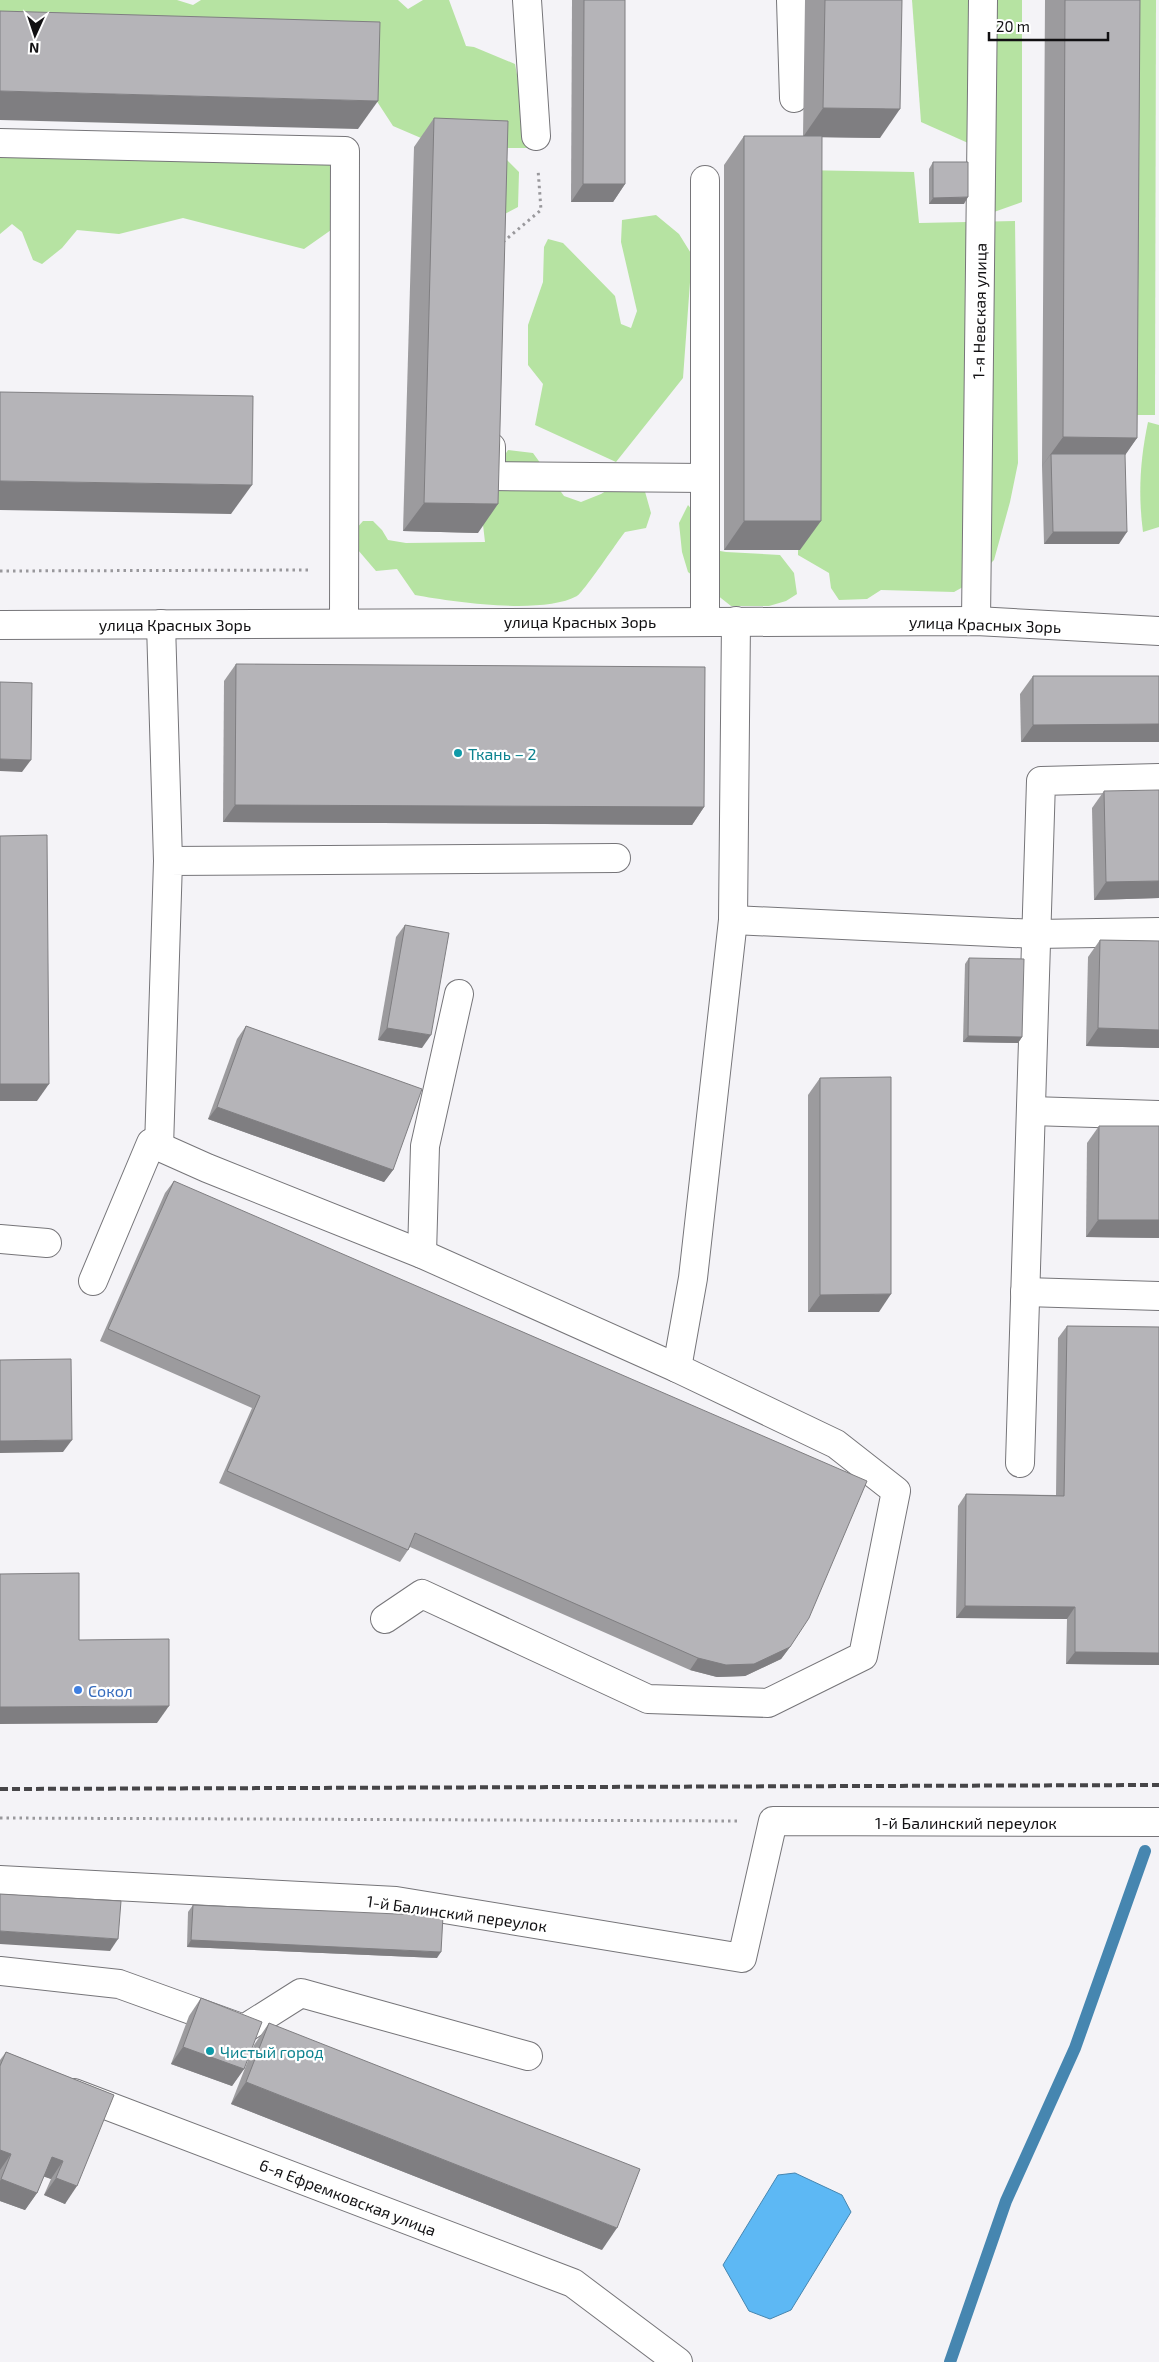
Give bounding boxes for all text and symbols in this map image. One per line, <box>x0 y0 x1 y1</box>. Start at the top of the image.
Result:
north arrow <box>10 10 60 60</box>
scale bar <box>989 10 1108 42</box>
text: 20 m <box>996 17 1030 35</box>
text: N <box>29 40 40 57</box>
street label: 1-я Невская улица <box>968 243 991 379</box>
street label: улица Красных Зорь <box>504 612 656 632</box>
street label: улица Красных Зорь <box>909 612 1061 637</box>
street label: улица Красных Зорь <box>99 615 251 635</box>
place label: Ткань – 2 <box>468 744 537 763</box>
marker: Ткань – 2 <box>452 747 464 759</box>
place label: Сокол <box>88 1681 133 1700</box>
marker: Сокол <box>72 1684 84 1696</box>
street label: 1-й Балинский переулок <box>875 1813 1057 1833</box>
street label: 1-й Балинский переулок <box>365 1891 549 1936</box>
place label: Чистый город <box>220 2042 324 2061</box>
marker: Чистый город <box>204 2045 216 2057</box>
street label: 6-я Ефремковская улица <box>257 2154 439 2240</box>

